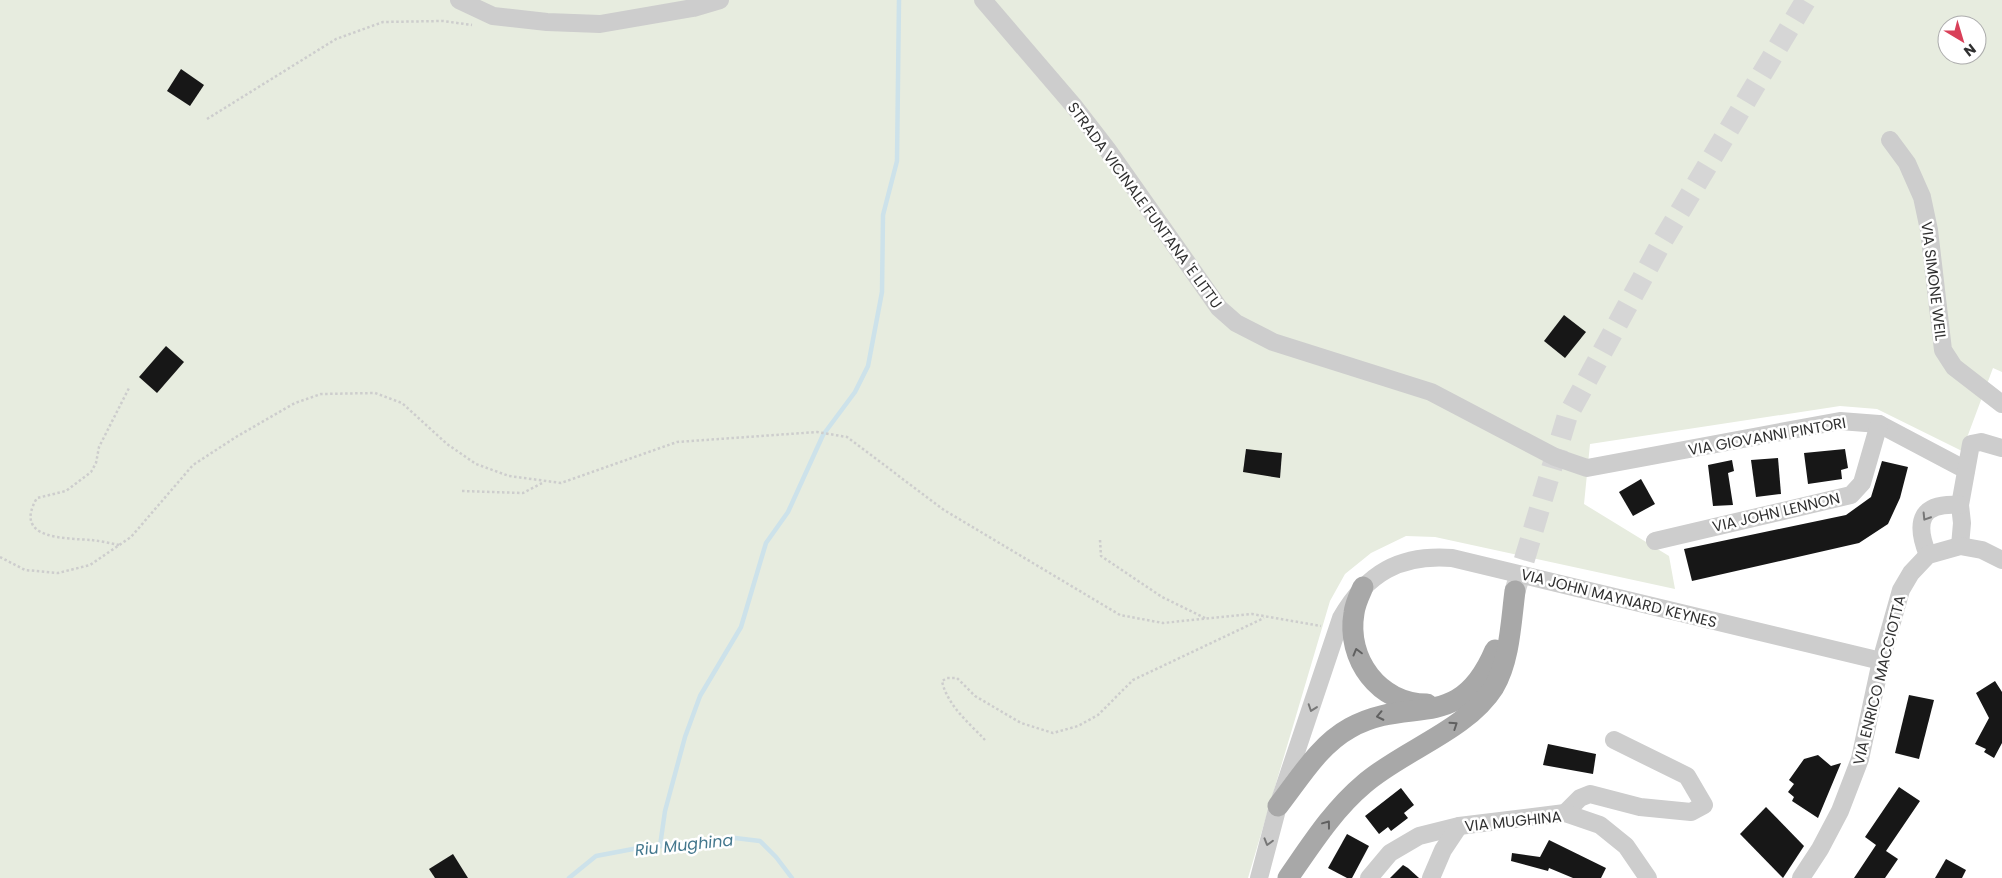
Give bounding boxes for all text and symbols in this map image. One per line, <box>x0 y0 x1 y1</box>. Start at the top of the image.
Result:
north arrow <box>1937 15 1987 65</box>
text: N <box>1960 39 1980 61</box>
street label: STRADA VICINALE FUNTANA 'E LITTU <box>1063 97 1227 313</box>
street label: VIA SIMONE WEIL <box>1916 220 1952 342</box>
street label: VIA GIOVANNI PINTORI <box>1686 412 1848 460</box>
street label: VIA JOHN LENNON <box>1710 487 1842 537</box>
one-way arrow <box>1922 512 1932 521</box>
street label: VIA JOHN MAYNARD KEYNES <box>1519 563 1719 633</box>
street label: VIA ENRICO MACCIOTTA <box>1848 593 1910 767</box>
one-way arrow <box>1353 648 1363 657</box>
one-way arrow <box>1307 704 1317 712</box>
one-way arrow <box>1375 711 1384 721</box>
one-way arrow <box>1448 722 1457 731</box>
street label: VIA MUGHINA <box>1463 805 1563 837</box>
one-way arrow <box>1321 821 1329 830</box>
water label: Riu Mughina <box>634 828 734 862</box>
one-way arrow <box>1264 837 1274 845</box>

